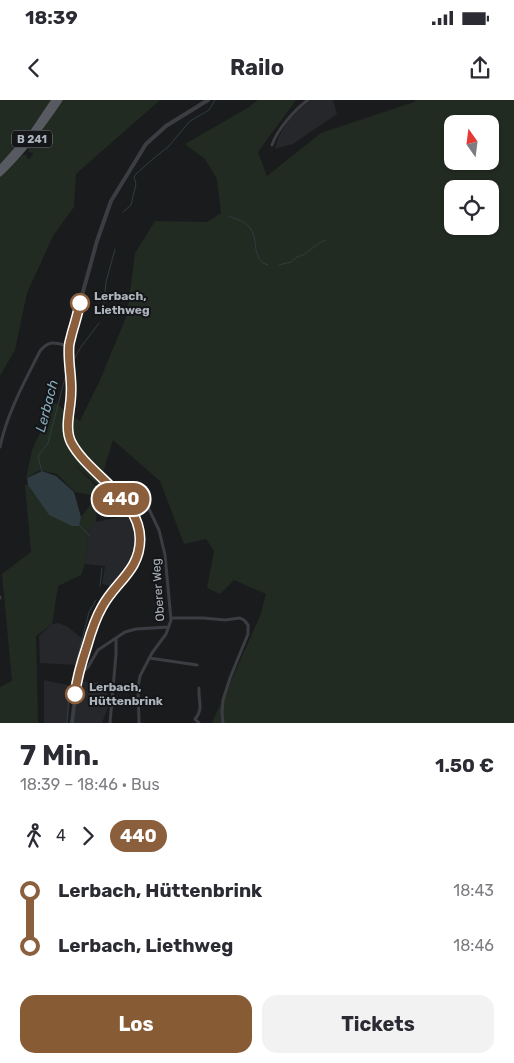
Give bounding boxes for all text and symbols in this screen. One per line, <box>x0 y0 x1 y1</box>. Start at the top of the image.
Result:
text: 18:39 <box>25 6 78 29</box>
icon: back <box>20 54 48 82</box>
text: Railo <box>230 54 284 81</box>
icon: share <box>466 54 494 82</box>
north arrow <box>444 115 499 170</box>
map controls <box>444 115 499 235</box>
road number: B 241 <box>12 130 52 148</box>
button: locate <box>444 180 499 235</box>
place label: Lerbach, Liethweg <box>94 289 150 317</box>
marker: Lerbach, Liethweg <box>70 293 90 313</box>
water label: Lerbach <box>32 378 62 434</box>
line badge: 440 <box>92 483 150 515</box>
text: 440 <box>103 488 139 510</box>
street label: Oberer Weg <box>149 558 167 622</box>
place label: Lerbach, Hüttenbrink <box>89 680 163 708</box>
marker: Lerbach, Hüttenbrink <box>65 684 85 704</box>
text: 7 Min. <box>20 739 99 772</box>
text: 1.50 € <box>435 754 494 777</box>
text: 18:39 – 18:46 · Bus <box>20 775 160 794</box>
icon: walk <box>20 822 48 850</box>
icon: forward <box>74 822 102 850</box>
text: 440 <box>120 825 157 847</box>
text: 4 <box>56 826 66 845</box>
text: Lerbach, Hüttenbrink <box>58 879 262 902</box>
text: 18:43 <box>453 881 494 900</box>
text: Lerbach, Liethweg <box>58 934 233 957</box>
text: 18:46 <box>453 936 494 955</box>
button: Los <box>20 995 252 1053</box>
button: Tickets <box>262 995 494 1053</box>

